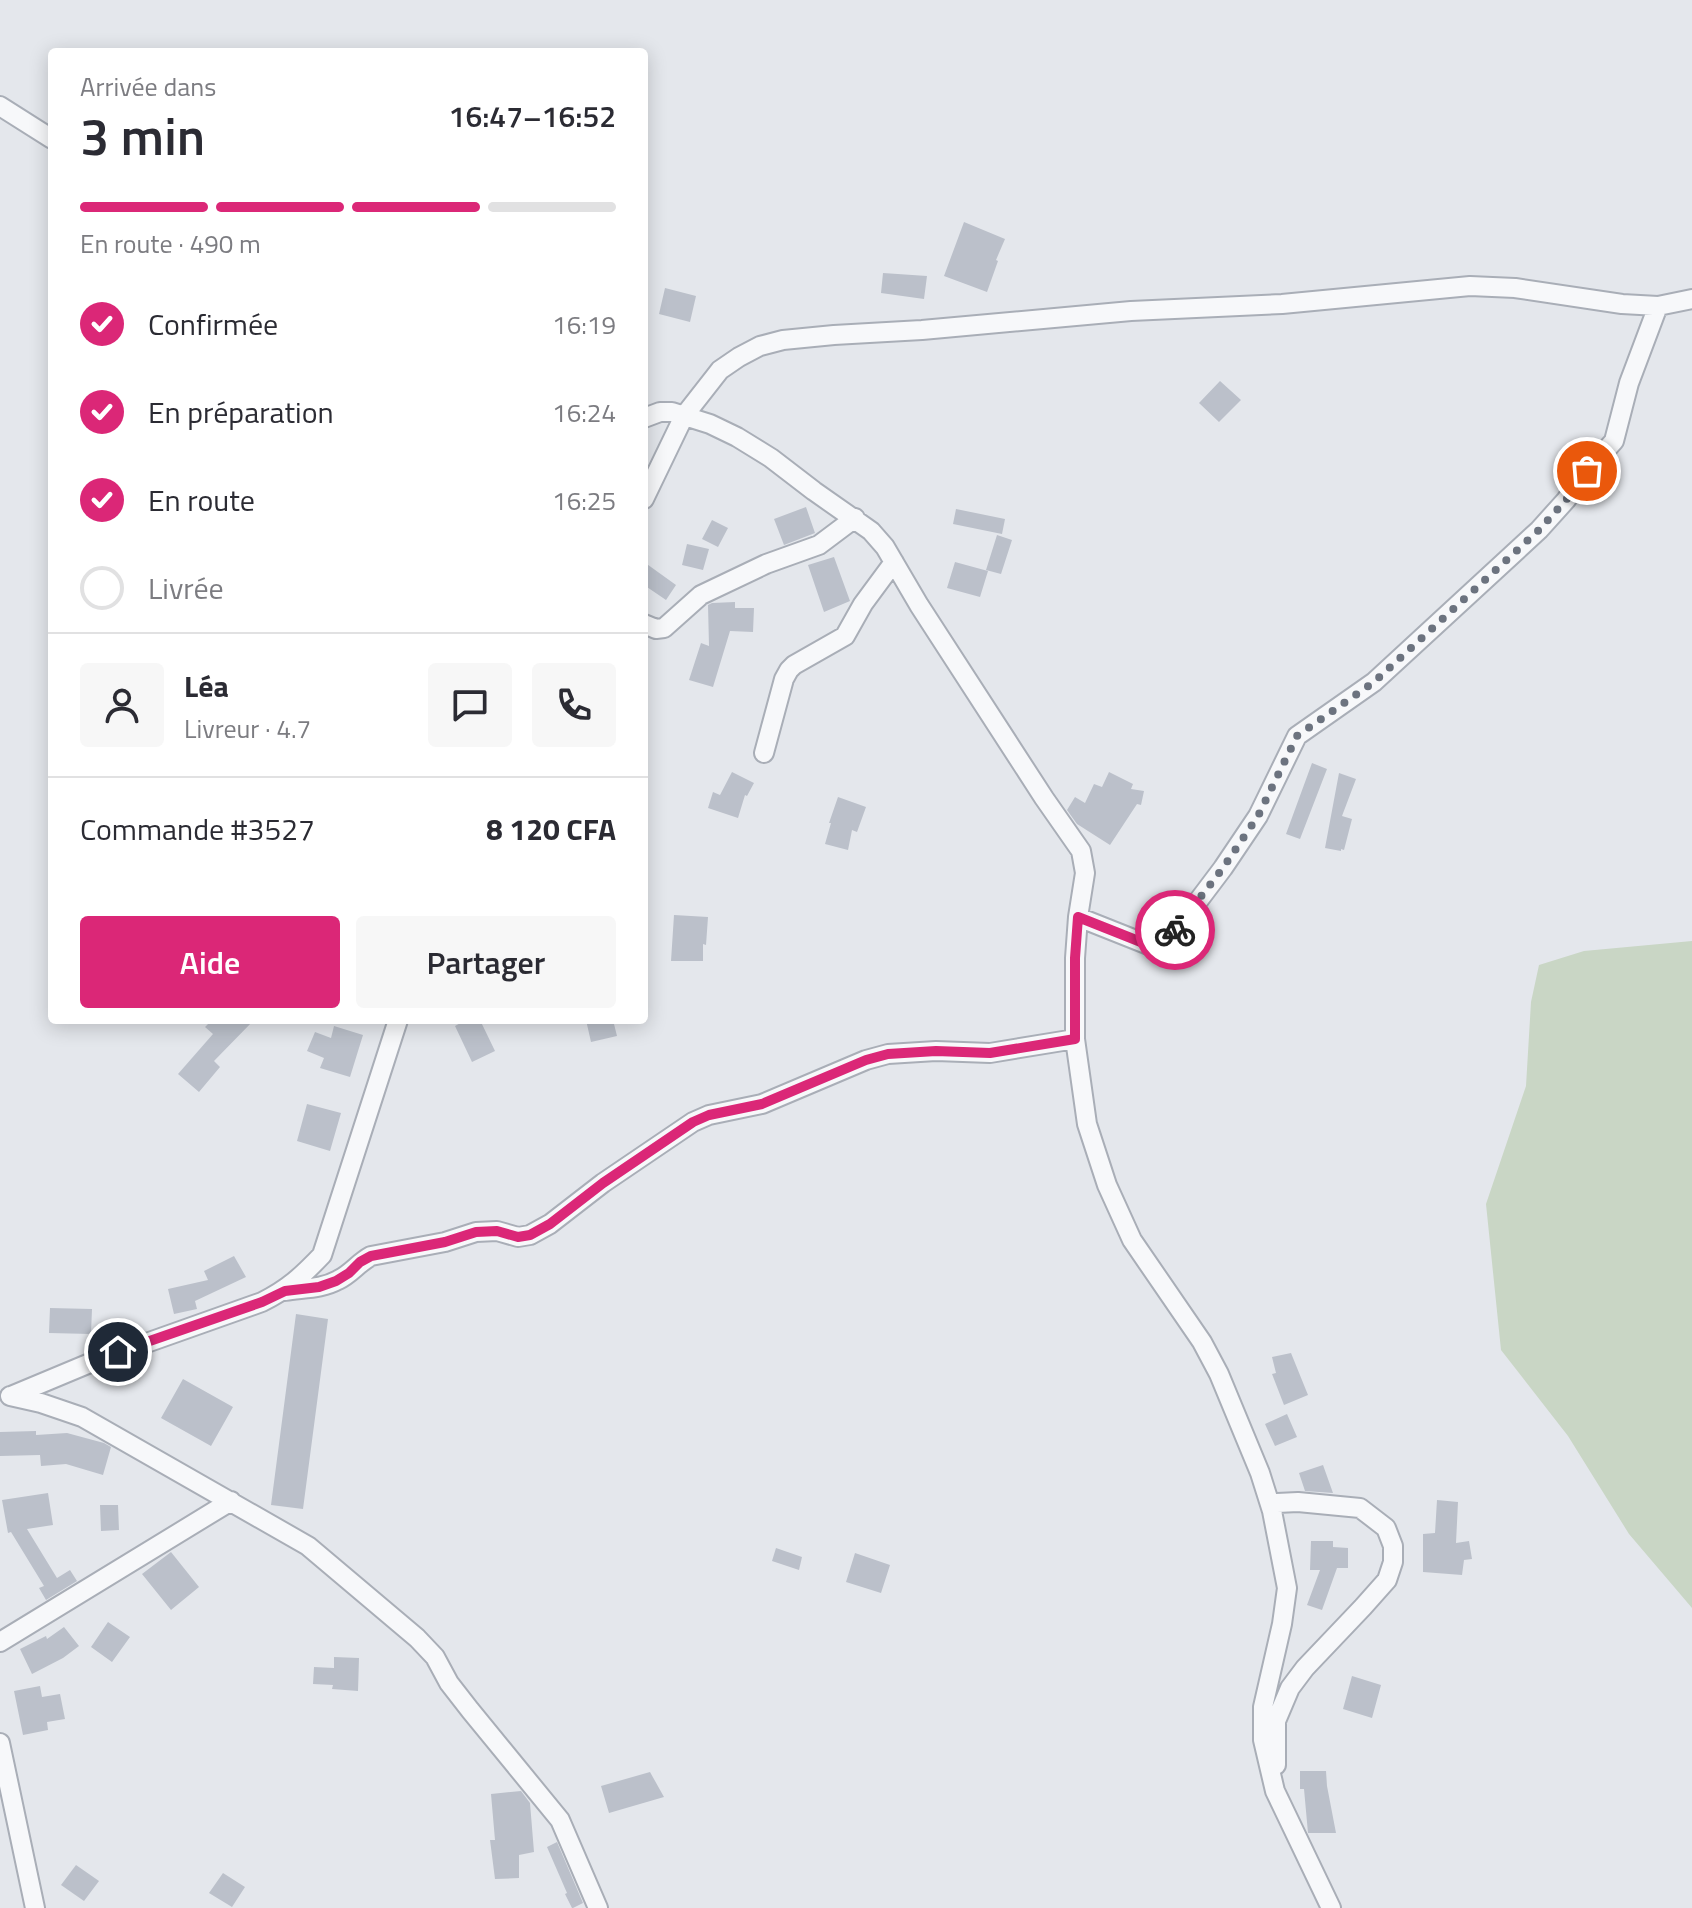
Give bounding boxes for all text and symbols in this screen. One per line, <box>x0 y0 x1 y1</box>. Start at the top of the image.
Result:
text: Arrivée dans <box>80 67 216 106</box>
text: 16:47–16:52 <box>449 93 616 139</box>
text: 3 min <box>80 96 205 175</box>
text: En route · 490 m <box>80 224 261 263</box>
text: Confirmée <box>148 301 278 347</box>
icon: check <box>80 302 124 346</box>
text: 16:19 <box>552 305 616 344</box>
text: En préparation <box>148 389 334 435</box>
icon: check <box>80 390 124 434</box>
text: 16:24 <box>552 393 616 432</box>
pin <box>1553 437 1621 505</box>
icon: bag <box>1565 449 1609 493</box>
text: En route <box>148 477 255 523</box>
icon: check <box>80 478 124 522</box>
text: 16:25 <box>552 481 616 520</box>
text: Livrée <box>148 565 224 611</box>
button: person <box>80 663 164 747</box>
text: Léa <box>184 663 229 709</box>
button: chat <box>428 663 512 747</box>
button: phone <box>532 663 616 747</box>
text: Livreur · 4.7 <box>184 709 311 748</box>
text: Commande #3527 <box>80 806 315 852</box>
text: 8 120 CFA <box>486 806 616 852</box>
courier <box>1135 890 1215 970</box>
icon: bike <box>1153 908 1197 952</box>
button: Aide <box>80 916 340 1008</box>
button: Partager <box>356 916 616 1008</box>
pin <box>84 1318 152 1386</box>
icon: home <box>96 1330 140 1374</box>

